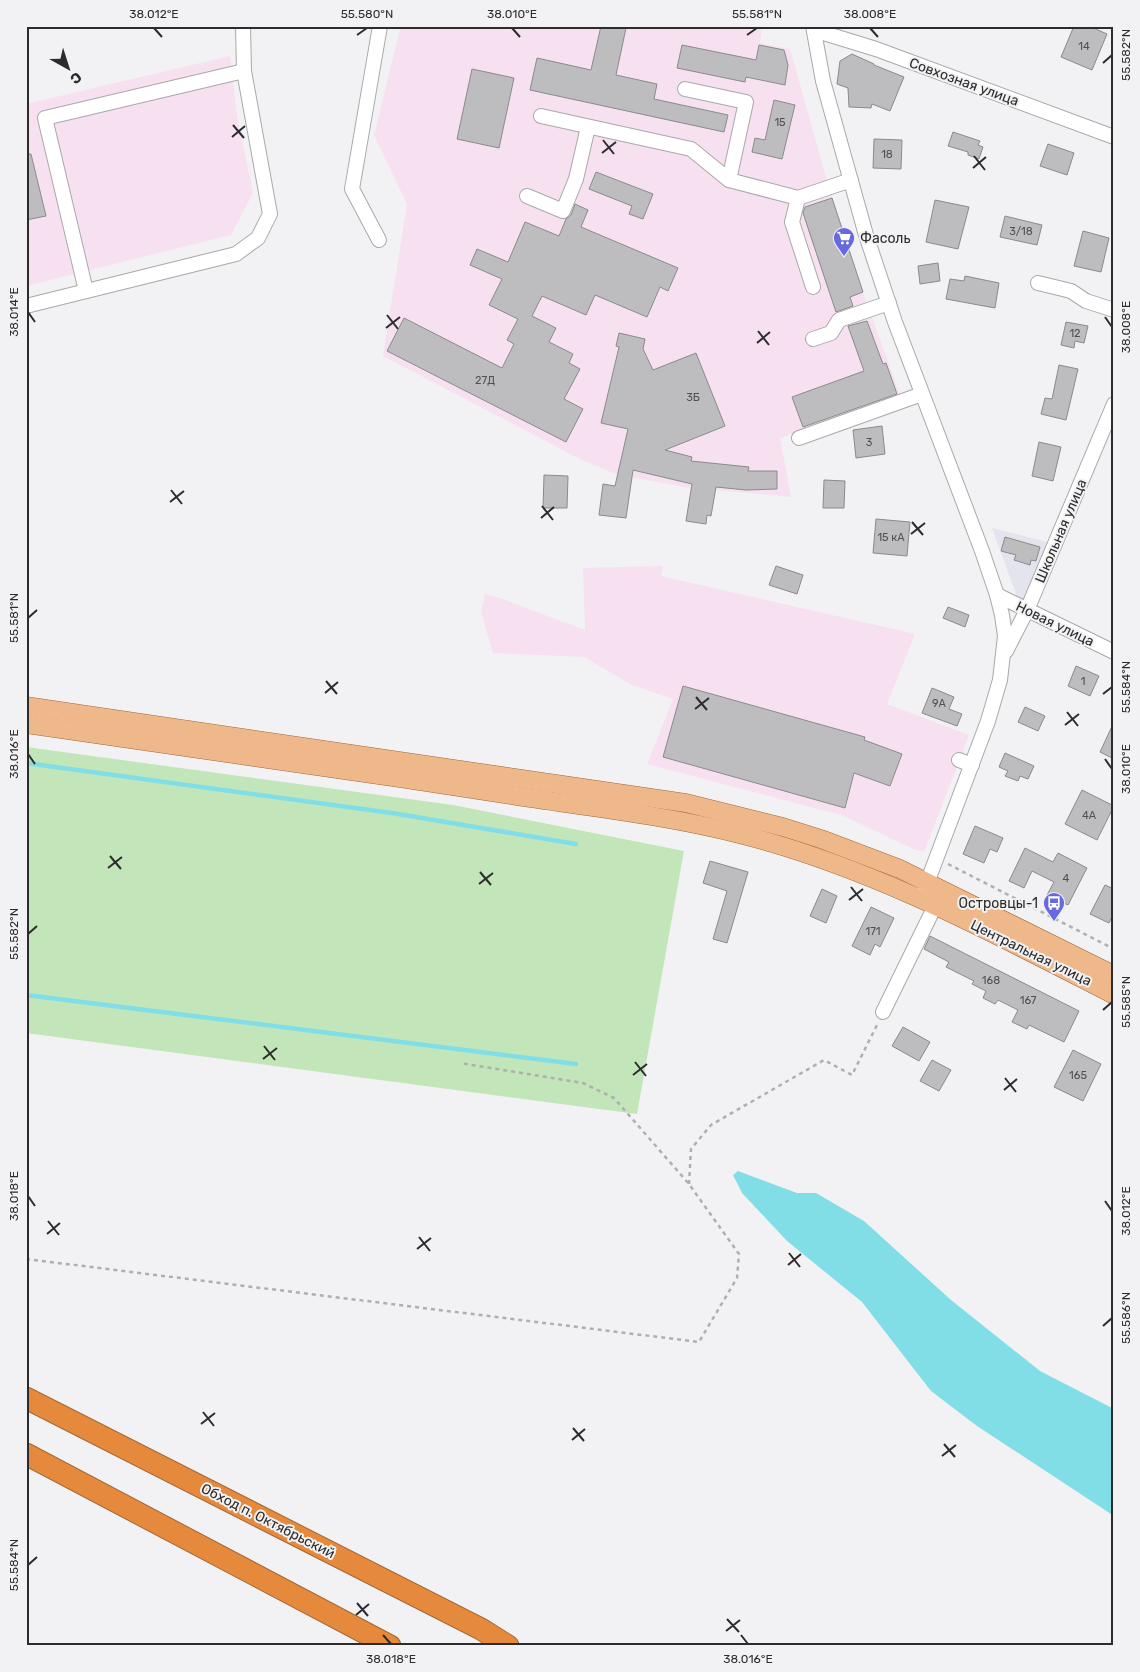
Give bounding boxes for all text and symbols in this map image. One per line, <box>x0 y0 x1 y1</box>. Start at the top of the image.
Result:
text: 38.012°E <box>129 7 179 21</box>
text: 55.580°N <box>341 7 393 21</box>
text: 38.010°E <box>487 7 537 21</box>
text: 55.581°N <box>732 7 782 21</box>
text: 38.008°E <box>844 7 896 21</box>
text: 55.582°N <box>1119 29 1133 81</box>
house number: 14 <box>1078 40 1090 53</box>
north arrow <box>42 42 92 92</box>
street label: Совхозная улица <box>907 54 1021 110</box>
text: С <box>67 68 85 88</box>
house number: 15 <box>774 116 786 129</box>
house number: 18 <box>881 148 893 161</box>
house number: 3/18 <box>1009 225 1033 238</box>
supermarket icon: Фасоль <box>832 226 856 257</box>
place label: Фасоль <box>860 230 910 247</box>
text: 38.014°E <box>7 287 21 337</box>
text: 38.008°E <box>1119 301 1133 353</box>
house number: 12 <box>1069 327 1081 340</box>
house number: 27Д <box>475 374 495 387</box>
house number: 3Б <box>686 391 700 404</box>
house number: 3 <box>866 436 873 449</box>
street label: Школьная улица <box>1031 476 1091 586</box>
house number: 15 кА <box>877 531 905 544</box>
text: 55.581°N <box>7 593 21 643</box>
street label: Новая улица <box>1013 598 1097 650</box>
text: 55.584°N <box>1119 661 1133 713</box>
house number: 1 <box>1081 675 1085 688</box>
house number: 9А <box>932 697 947 710</box>
text: 38.016°E <box>7 729 21 779</box>
text: 38.010°E <box>1119 744 1133 794</box>
house number: 4А <box>1082 809 1097 822</box>
house number: 4 <box>1063 872 1070 885</box>
bus stop icon: Островцы-1 <box>1042 891 1066 922</box>
place label: Островцы-1 <box>959 895 1038 912</box>
text: 55.582°N <box>7 908 21 960</box>
street label: Центральная улица <box>968 916 1094 990</box>
house number: 171 <box>865 925 881 938</box>
house number: 168 <box>982 974 1000 987</box>
text: 55.585°N <box>1119 976 1133 1028</box>
house number: 167 <box>1020 994 1037 1007</box>
house number: 165 <box>1069 1069 1087 1082</box>
text: 38.018°E <box>7 1171 21 1221</box>
text: 38.012°E <box>1119 1186 1133 1236</box>
text: 55.586°N <box>1119 1292 1133 1344</box>
street label: Обход п. Октябрьский <box>198 1480 338 1562</box>
text: 55.584°N <box>7 1539 21 1591</box>
text: 38.018°E <box>366 1652 416 1666</box>
text: 38.016°E <box>723 1652 773 1666</box>

